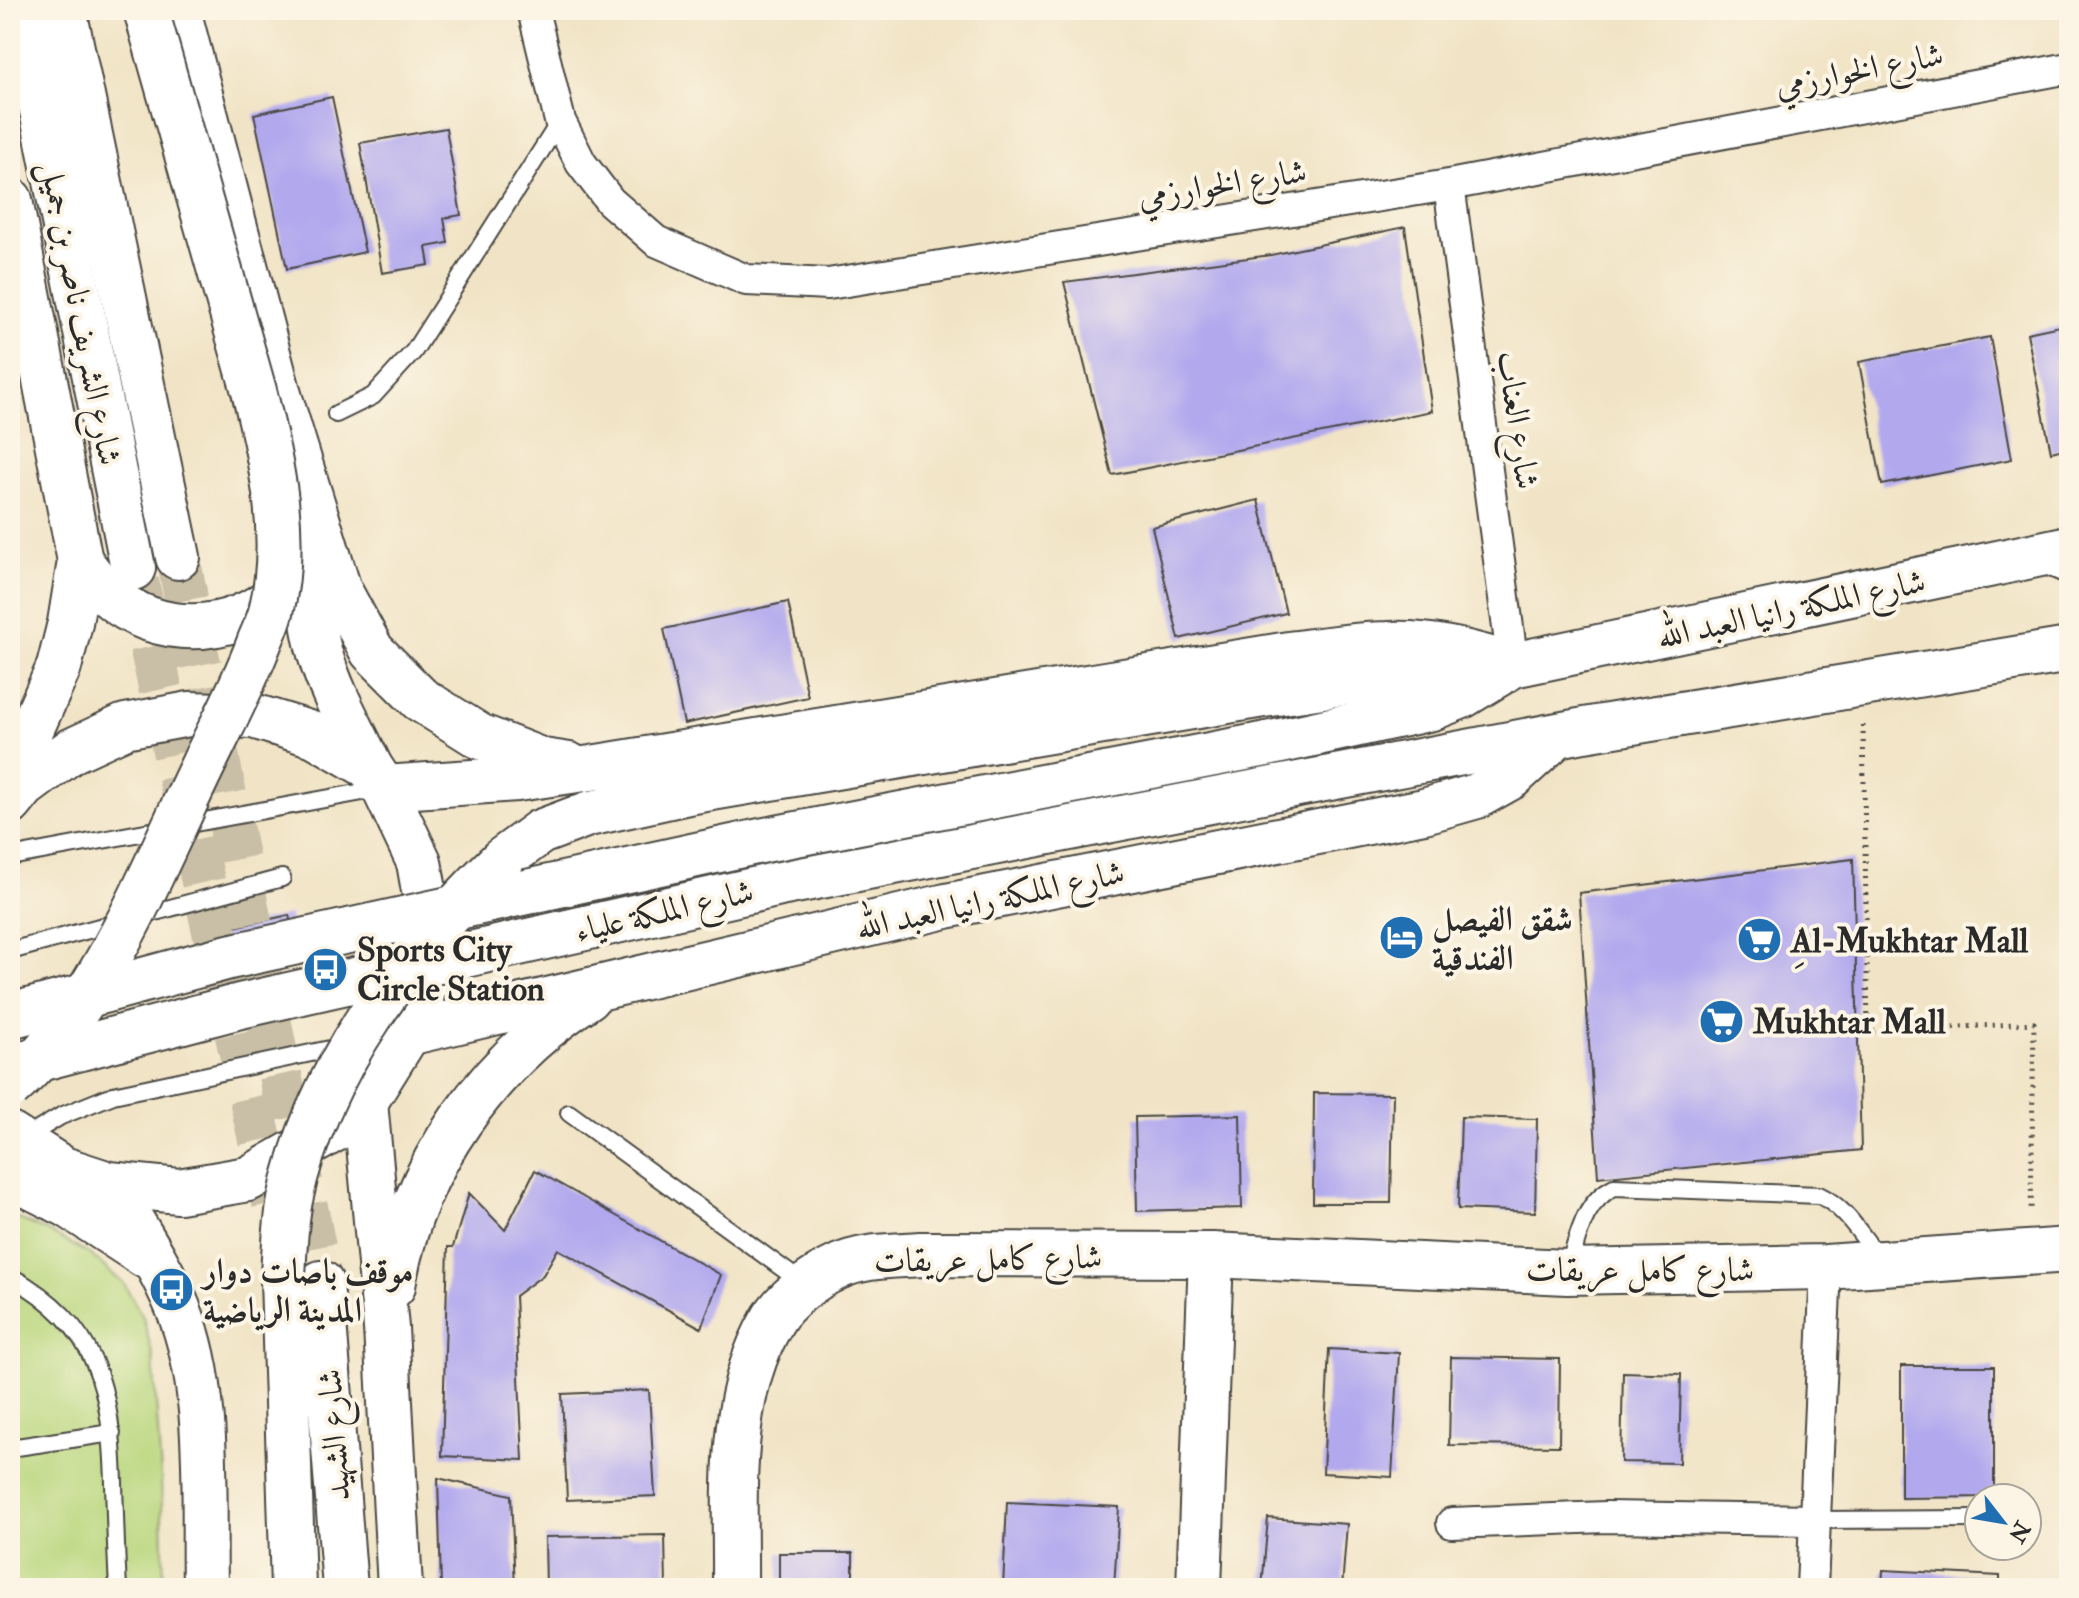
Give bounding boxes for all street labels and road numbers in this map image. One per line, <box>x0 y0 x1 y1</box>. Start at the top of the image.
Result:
street label: شارع الخوارزمي <box>1771 33 1948 114</box>
street label: شارع الخوارزمي <box>1135 150 1311 225</box>
street label: شارع الشريف ناصر بن جميل <box>24 157 131 470</box>
street label: شارع العناب <box>1481 348 1549 493</box>
street label: شارع الملكة رانيا العبد الله <box>1652 554 1931 665</box>
street label: شارع الملكة رانيا العبد الله <box>851 845 1130 956</box>
street label: شارع الملكة علياء <box>571 870 759 959</box>
street label: شارع كامل عريقات <box>873 1236 1103 1289</box>
street label: شارع كامل عريقات <box>1526 1249 1754 1298</box>
street label: شارع الشهيد <box>308 1367 367 1502</box>

